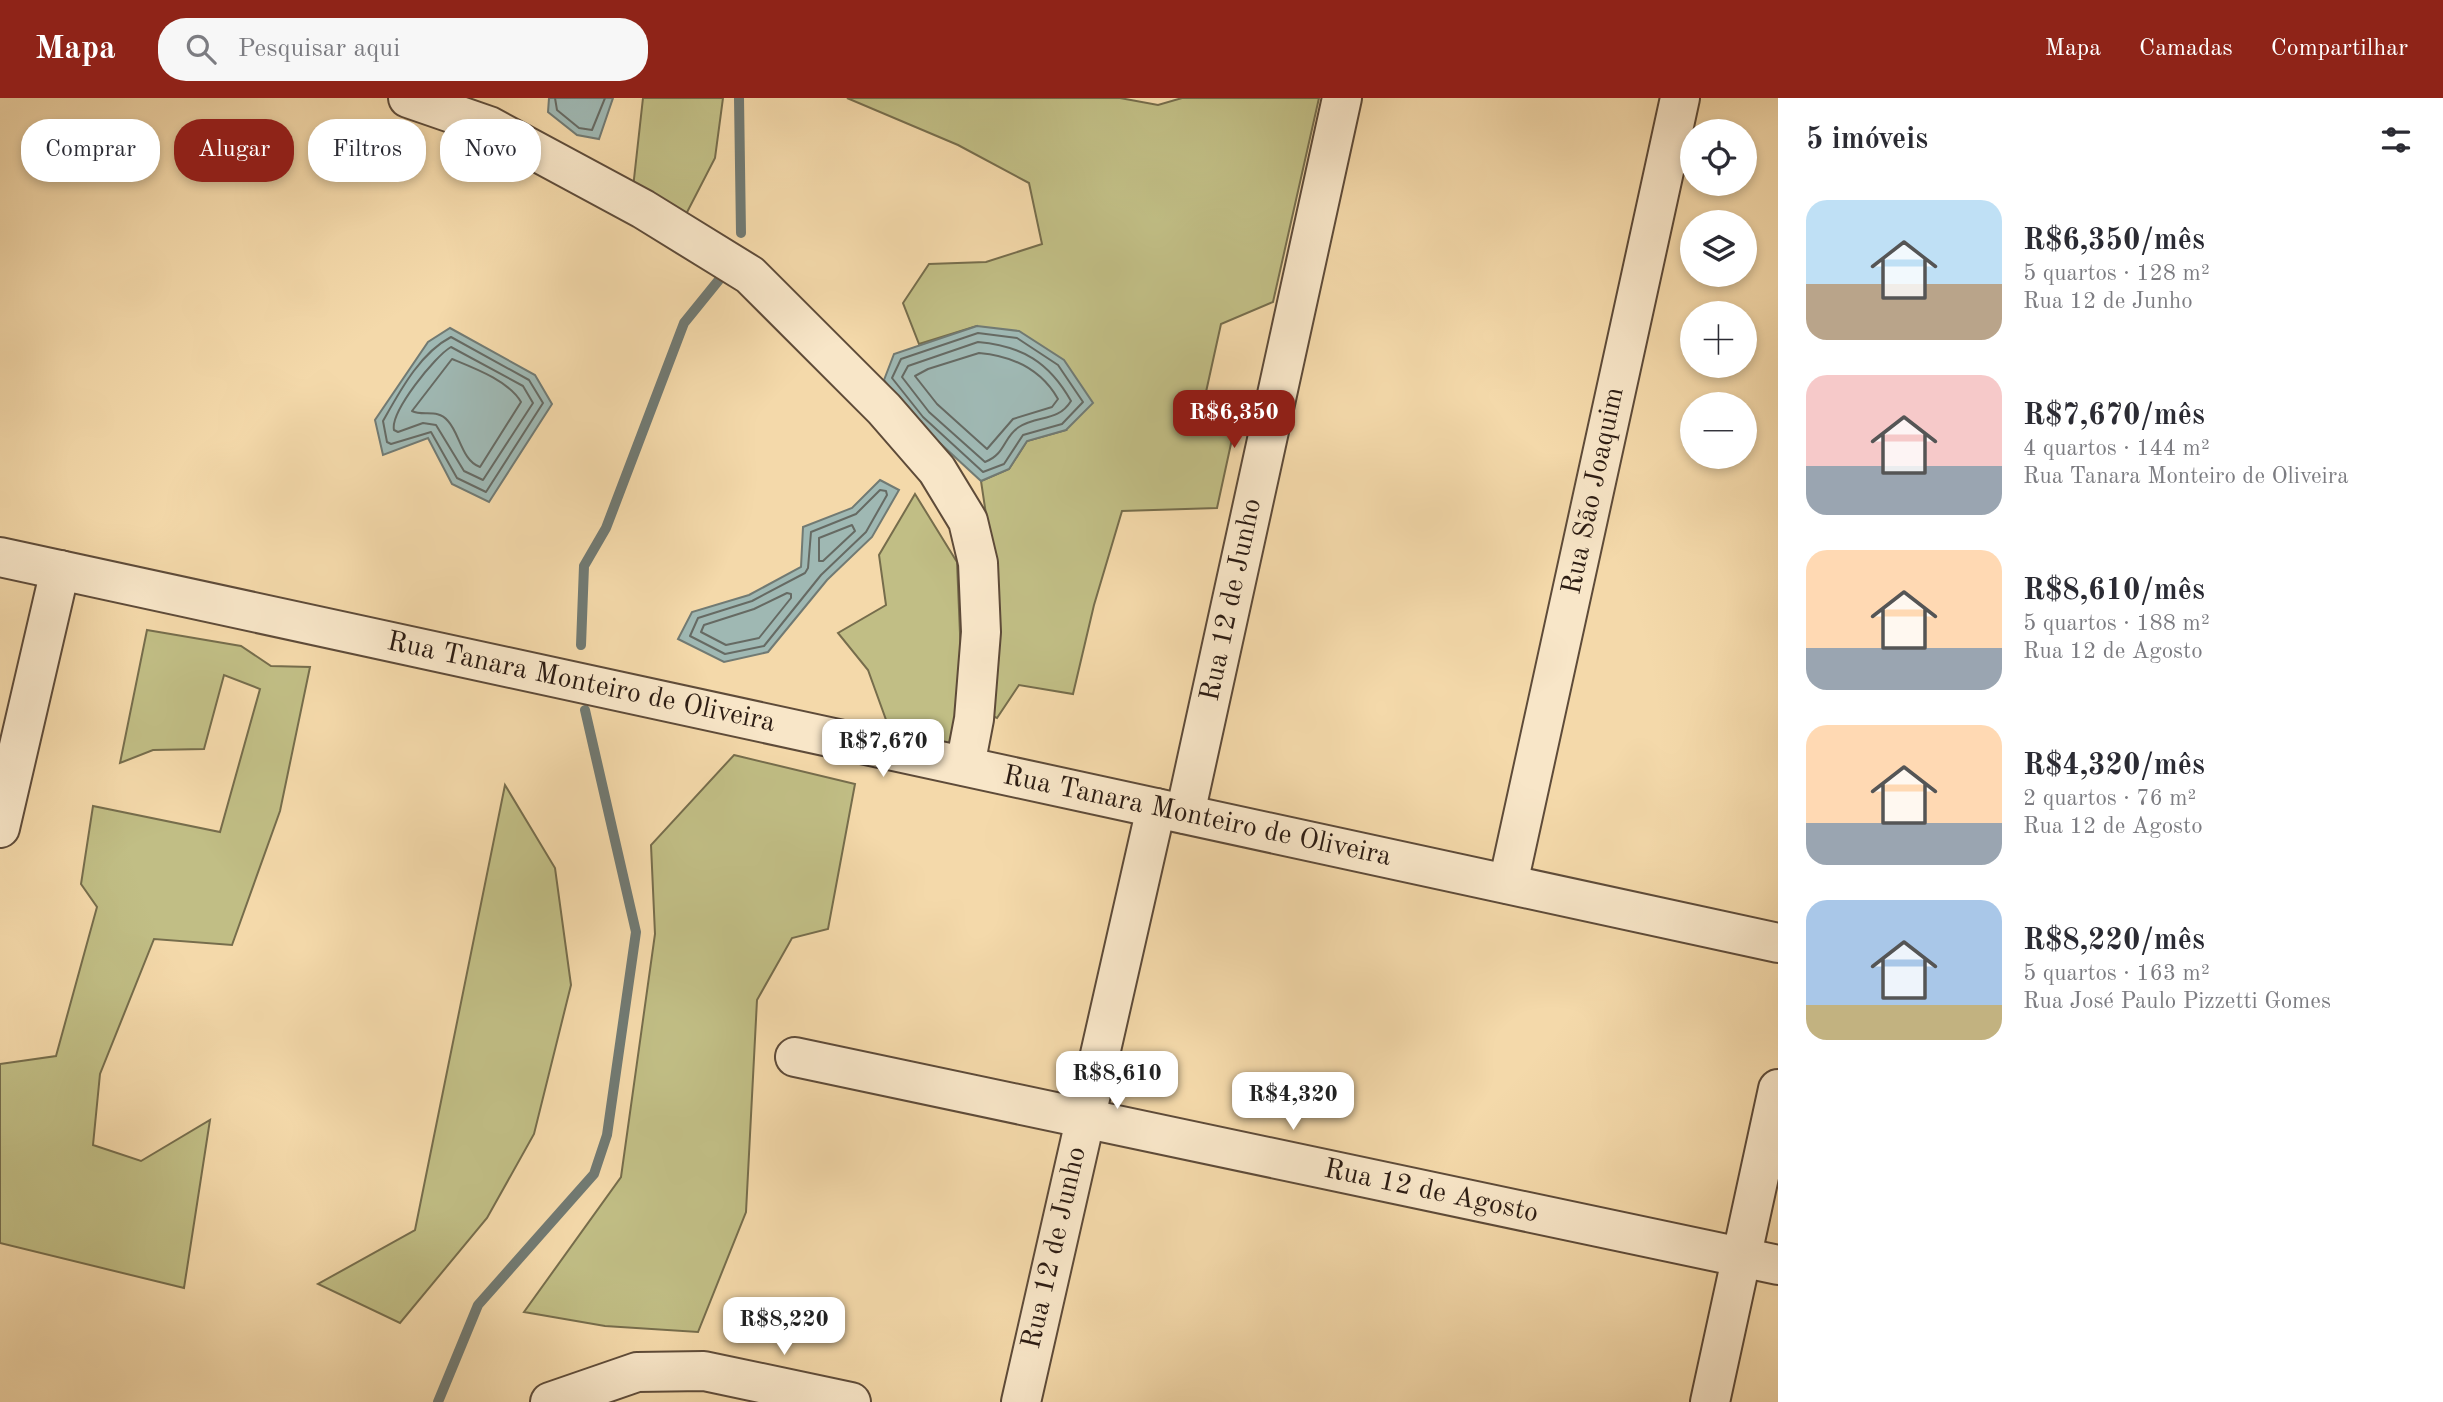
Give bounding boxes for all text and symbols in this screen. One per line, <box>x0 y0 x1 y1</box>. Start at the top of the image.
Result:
search box <box>158 18 648 81</box>
icon: search <box>182 30 220 68</box>
text: Mapa <box>35 33 116 66</box>
text: Pesquisar aqui <box>238 36 400 62</box>
text: Mapa <box>2045 37 2101 61</box>
text: Camadas <box>2139 37 2233 61</box>
text: Compartilhar <box>2271 37 2408 61</box>
chip: Comprar <box>21 119 160 182</box>
chip: Alugar <box>174 119 294 182</box>
chip: Filtros <box>308 119 426 182</box>
chip: Novo <box>440 119 541 182</box>
map controls <box>1680 119 1757 469</box>
button: locate <box>1680 119 1757 196</box>
icon: filters <box>2377 121 2415 159</box>
text: 5 imóveis <box>1806 125 1928 155</box>
button: layers <box>1680 210 1757 287</box>
text: R$6,350/mês <box>2023 226 2205 256</box>
icon: home <box>1862 228 1946 312</box>
text: 5 quartos · 128 m² <box>2023 262 2210 285</box>
text: Rua 12 de Junho <box>2023 290 2193 313</box>
button: + <box>1680 301 1757 378</box>
street label: Rua São Joaquim <box>1558 385 1630 597</box>
pin: R$6,350 <box>1169 390 1299 450</box>
button: − <box>1680 392 1757 469</box>
text: R$6,350 <box>1189 401 1279 424</box>
text: R$7,670/mês <box>2023 401 2205 431</box>
icon: home <box>1862 403 1946 487</box>
text: 4 quartos · 144 m² <box>2023 437 2210 460</box>
text: Rua Tanara Monteiro de Oliveira <box>2023 465 2349 488</box>
street label: Rua 12 de Junho <box>1197 496 1267 704</box>
text: R$8,610/mês <box>2023 576 2205 606</box>
icon: home <box>1862 578 1946 662</box>
text: 5 quartos · 188 m² <box>2023 612 2210 635</box>
street label: Rua Tanara Monteiro de Oliveira <box>384 628 778 738</box>
text: Rua 12 de Agosto <box>2023 640 2203 663</box>
pin: R$7,670 <box>818 720 948 779</box>
text: R$7,670 <box>838 730 928 753</box>
text: R$4,320/mês <box>2023 751 2205 781</box>
icon: home <box>1862 753 1946 837</box>
street label: Rua Tanara Monteiro de Oliveira <box>1000 762 1394 872</box>
text: 2 quartos · 76 m² <box>2023 787 2196 810</box>
text: Rua 12 de Agosto <box>2023 815 2203 838</box>
text: R$8,220/mês <box>2023 926 2205 956</box>
icon: home <box>1862 928 1946 1012</box>
text: 5 quartos · 163 m² <box>2023 962 2210 985</box>
text: Rua José Paulo Pizzetti Gomes <box>2023 990 2331 1013</box>
pin: R$8,610 <box>1052 1052 1182 1111</box>
text: R$8,610 <box>1072 1062 1162 1085</box>
pin: R$4,320 <box>1228 1072 1358 1132</box>
text: R$4,320 <box>1248 1083 1338 1106</box>
street label: Rua 12 de Junho <box>1018 1144 1092 1352</box>
street label: Rua 12 de Agosto <box>1321 1156 1541 1228</box>
pin: R$8,220 <box>719 1298 849 1357</box>
text: R$8,220 <box>739 1308 829 1331</box>

